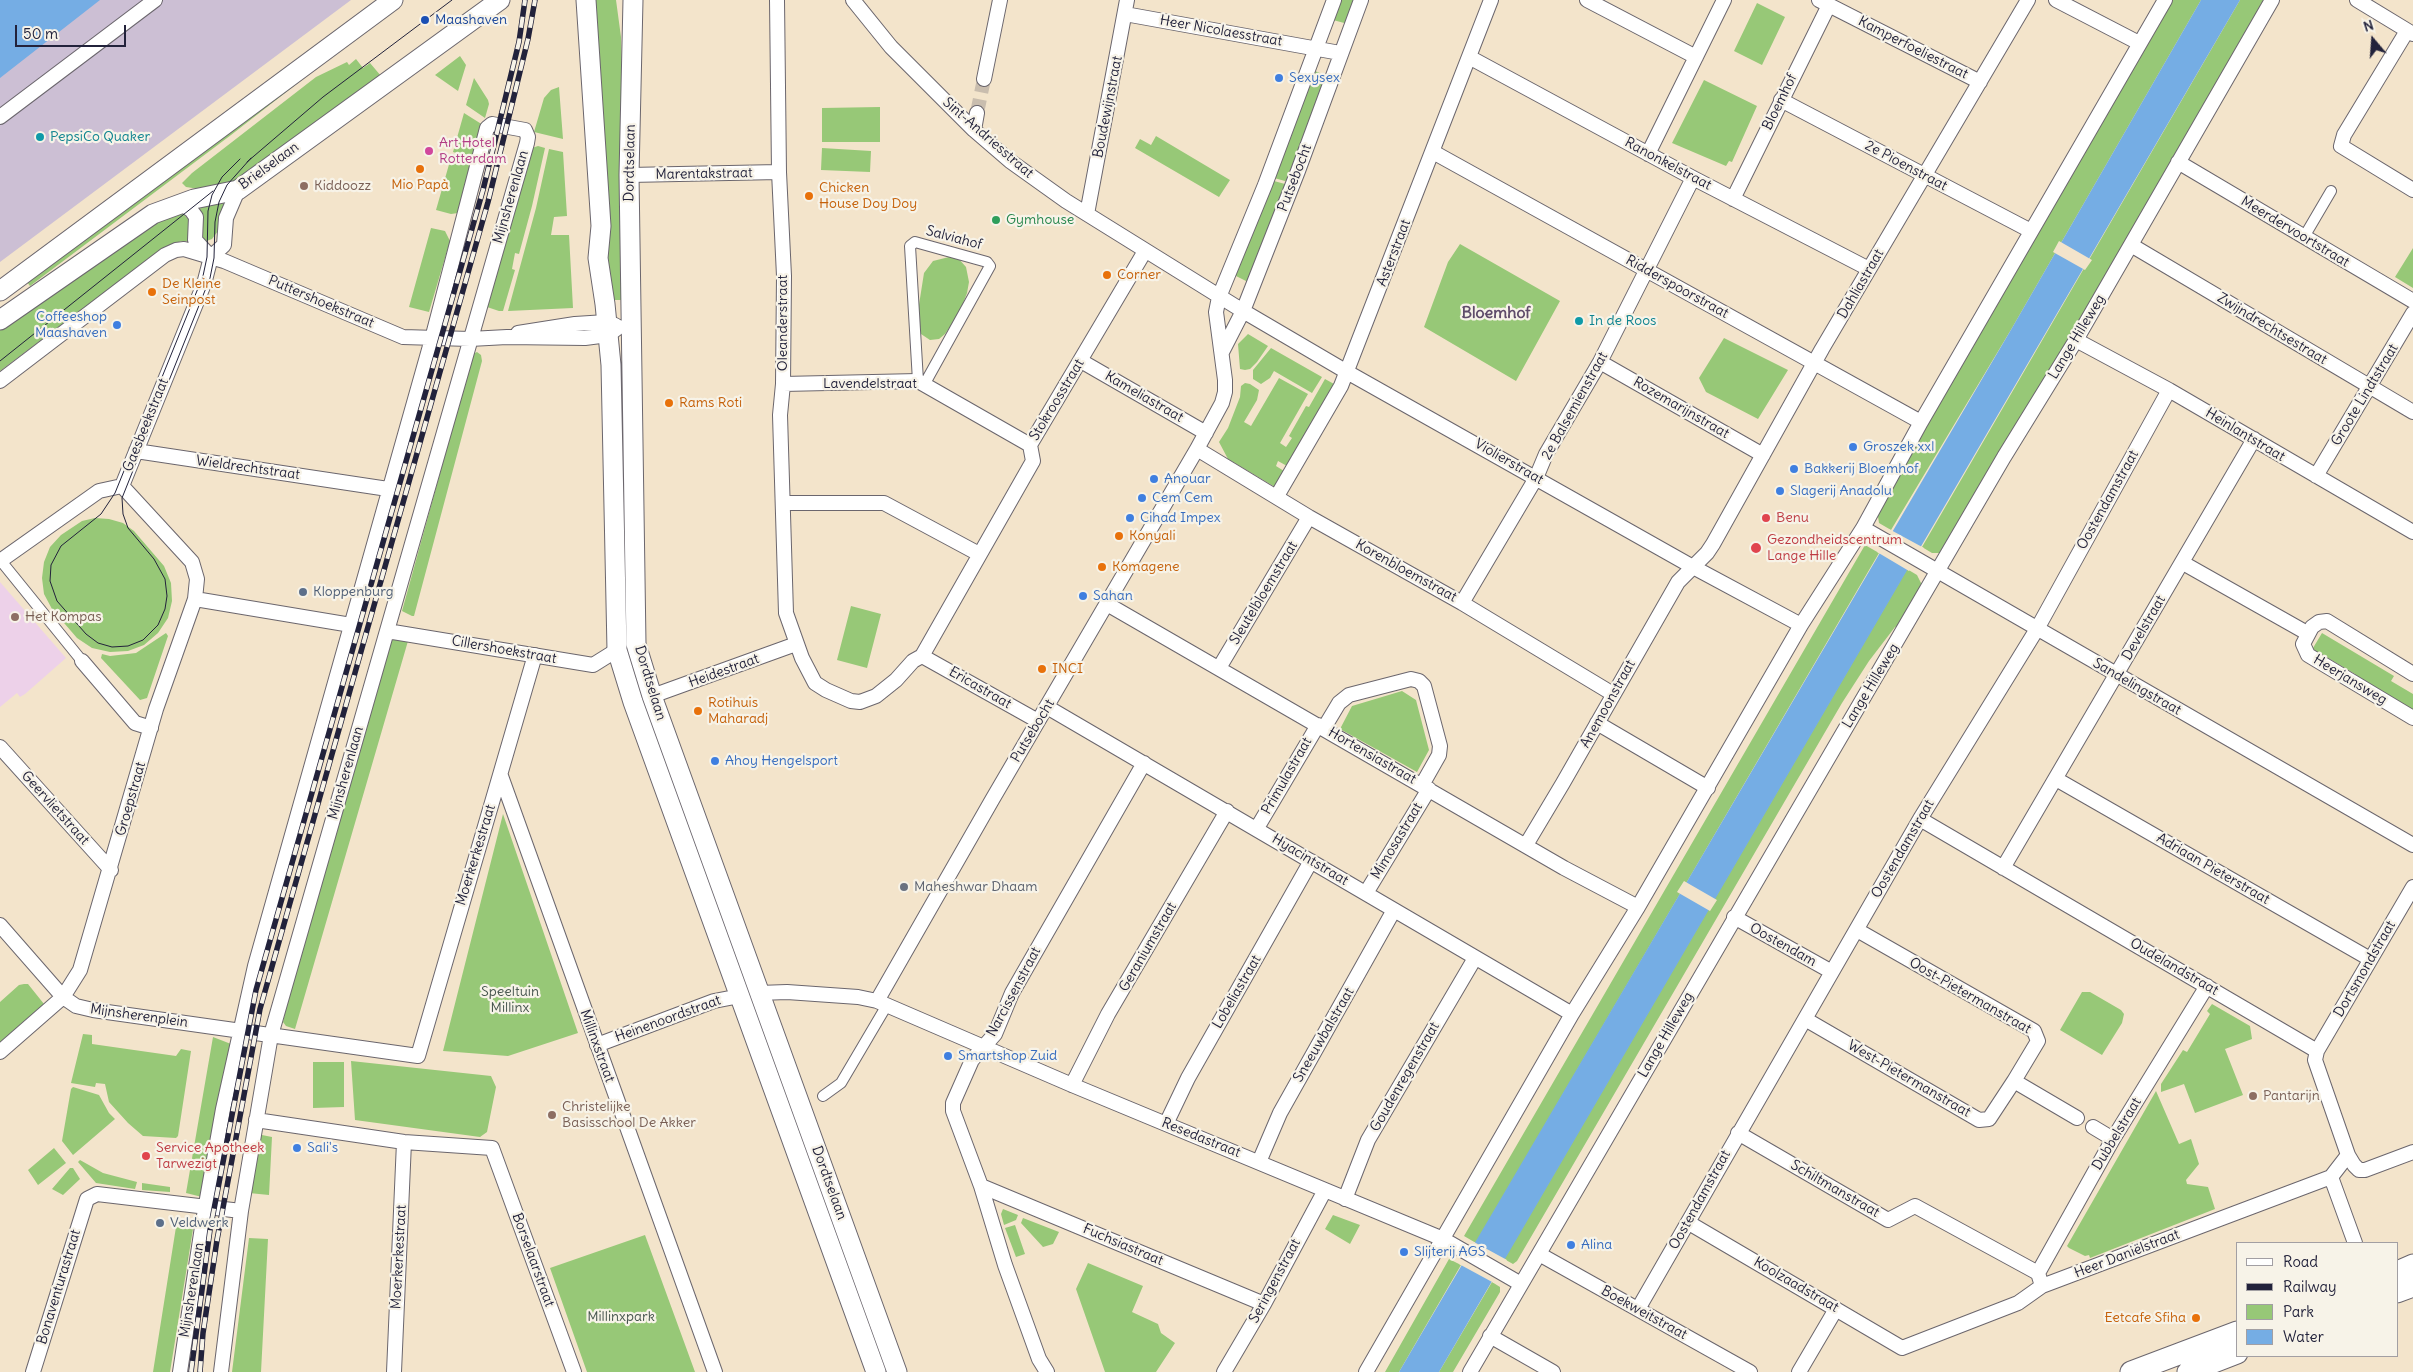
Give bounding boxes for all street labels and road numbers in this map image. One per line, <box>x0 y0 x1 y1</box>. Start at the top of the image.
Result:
street label: Heer Nicolaesstraat <box>1158 12 1284 50</box>
street label: Kamperfoeliestraat <box>1855 13 1971 83</box>
street label: Boudewijnstraat <box>1090 55 1126 159</box>
street label: Bloemhof <box>1759 71 1801 133</box>
street label: Sint-Andriesstraat <box>939 94 1037 182</box>
street label: Dordtselaan <box>621 124 639 202</box>
street label: Ranonkelstraat <box>1622 134 1714 194</box>
street label: 2e Pioenstraat <box>1862 137 1950 195</box>
street label: Brielselaan <box>236 139 302 193</box>
street label: Putsebocht <box>1275 142 1315 214</box>
street label: Mijnsherenlaan <box>490 149 532 245</box>
street label: Marentakstraat <box>655 165 753 183</box>
street label: Meerdervoortstraat <box>2238 193 2352 271</box>
street label: Asterstraat <box>1374 217 1414 289</box>
street label: Salviahof <box>924 222 984 254</box>
street label: Dahliastraat <box>1834 246 1888 322</box>
street label: Ridderspoorstraat <box>1623 252 1731 322</box>
street label: Puttershoekstraat <box>266 272 376 332</box>
street label: Oleanderstraat <box>775 275 791 371</box>
street label: Zwijndrechtsestraat <box>2214 290 2330 368</box>
street label: Lange Hilleweg <box>2045 292 2109 382</box>
street label: Groote Lindtstraat <box>2328 341 2402 449</box>
street label: 2e Balsemienstraat <box>1538 349 1612 463</box>
street label: Stokroosstraat <box>1026 356 1088 444</box>
street label: Kameliastraat <box>1102 368 1186 426</box>
street label: Rozemarijnstraat <box>1630 374 1732 442</box>
street label: Gaesbeekstraat <box>120 376 172 474</box>
street label: Lavendelstraat <box>823 376 917 392</box>
street label: Heinlantstraat <box>2202 405 2288 465</box>
street label: Violierstraat <box>1472 436 1546 488</box>
street label: Oostendamstraat <box>2074 447 2142 553</box>
street label: Wieldrechtstraat <box>195 452 301 484</box>
street label: Korenbloemstraat <box>1352 536 1460 606</box>
street label: Sleutelbloemstraat <box>1226 538 1302 648</box>
street label: Develstraat <box>2119 593 2169 663</box>
street label: Cillershoekstraat <box>450 633 558 667</box>
street label: Lange Hilleweg <box>1839 641 1903 731</box>
street label: Dordtselaan <box>631 644 669 722</box>
street label: Heidestraat <box>687 651 761 691</box>
street label: Heerjansweg <box>2310 651 2390 709</box>
street label: Sandelingstraat <box>2090 655 2184 719</box>
street label: Anemoonstraat <box>1577 657 1639 751</box>
street label: Ericastraat <box>946 663 1014 713</box>
street label: Putsebocht <box>1008 696 1058 766</box>
street label: Hortensiastraat <box>1325 724 1419 788</box>
street label: Mijnsherenlaan <box>325 725 367 821</box>
street label: Primulastraat <box>1258 735 1316 817</box>
street label: Groepstraat <box>112 760 150 838</box>
street label: Geervlietstraat <box>17 768 93 848</box>
street label: Oostendamstraat <box>1868 797 1938 901</box>
street label: Mimosastraat <box>1368 800 1426 882</box>
street label: Moerkerkestraat <box>453 803 499 907</box>
street label: Adriaan Pieterstraat <box>2154 830 2272 908</box>
street label: Hyacintstraat <box>1269 831 1351 889</box>
street label: Geraniumstraat <box>1116 899 1180 995</box>
street label: Dortsmondstraat <box>2331 918 2399 1020</box>
street label: Oostendam <box>1747 920 1819 970</box>
street label: Oudelandstraat <box>2127 935 2221 999</box>
street label: Narcissenstraat <box>983 944 1045 1040</box>
street label: Lobeliastraat <box>1209 952 1265 1032</box>
street label: Oost-Pietermanstraat <box>1906 954 2034 1038</box>
street label: Sneeuwbalstraat <box>1290 985 1358 1085</box>
street label: Lange Hilleweg <box>1635 989 1697 1081</box>
street label: Heinenoordstraat <box>613 992 723 1046</box>
street label: Mijnsherenplein <box>89 1001 189 1031</box>
street label: Millinxstraat <box>576 1007 618 1085</box>
street label: Goudenregenstraat <box>1367 1019 1443 1135</box>
street label: West-Pietermanstraat <box>1845 1037 1973 1121</box>
street label: Dubbelstraat <box>2089 1095 2145 1173</box>
street label: Resedastraat <box>1159 1115 1243 1161</box>
street label: Dordtselaan <box>808 1144 850 1222</box>
street label: Oostendamstraat <box>1666 1147 1734 1253</box>
street label: Schiltmanstraat <box>1788 1157 1882 1221</box>
street label: Moerkerkestraat <box>388 1204 410 1310</box>
street label: Borselaarstraat <box>508 1211 558 1309</box>
street label: Fuchsiastraat <box>1080 1221 1166 1269</box>
street label: Heer Daniëlstraat <box>2072 1226 2182 1282</box>
street label: Bonaventurastraat <box>34 1228 84 1346</box>
street label: Seringenstraat <box>1246 1236 1304 1326</box>
street label: Mijnsherenlaan <box>176 1241 208 1339</box>
street label: Koolzaadstraat <box>1751 1254 1841 1316</box>
street label: Boekweitstraat <box>1598 1283 1690 1343</box>

